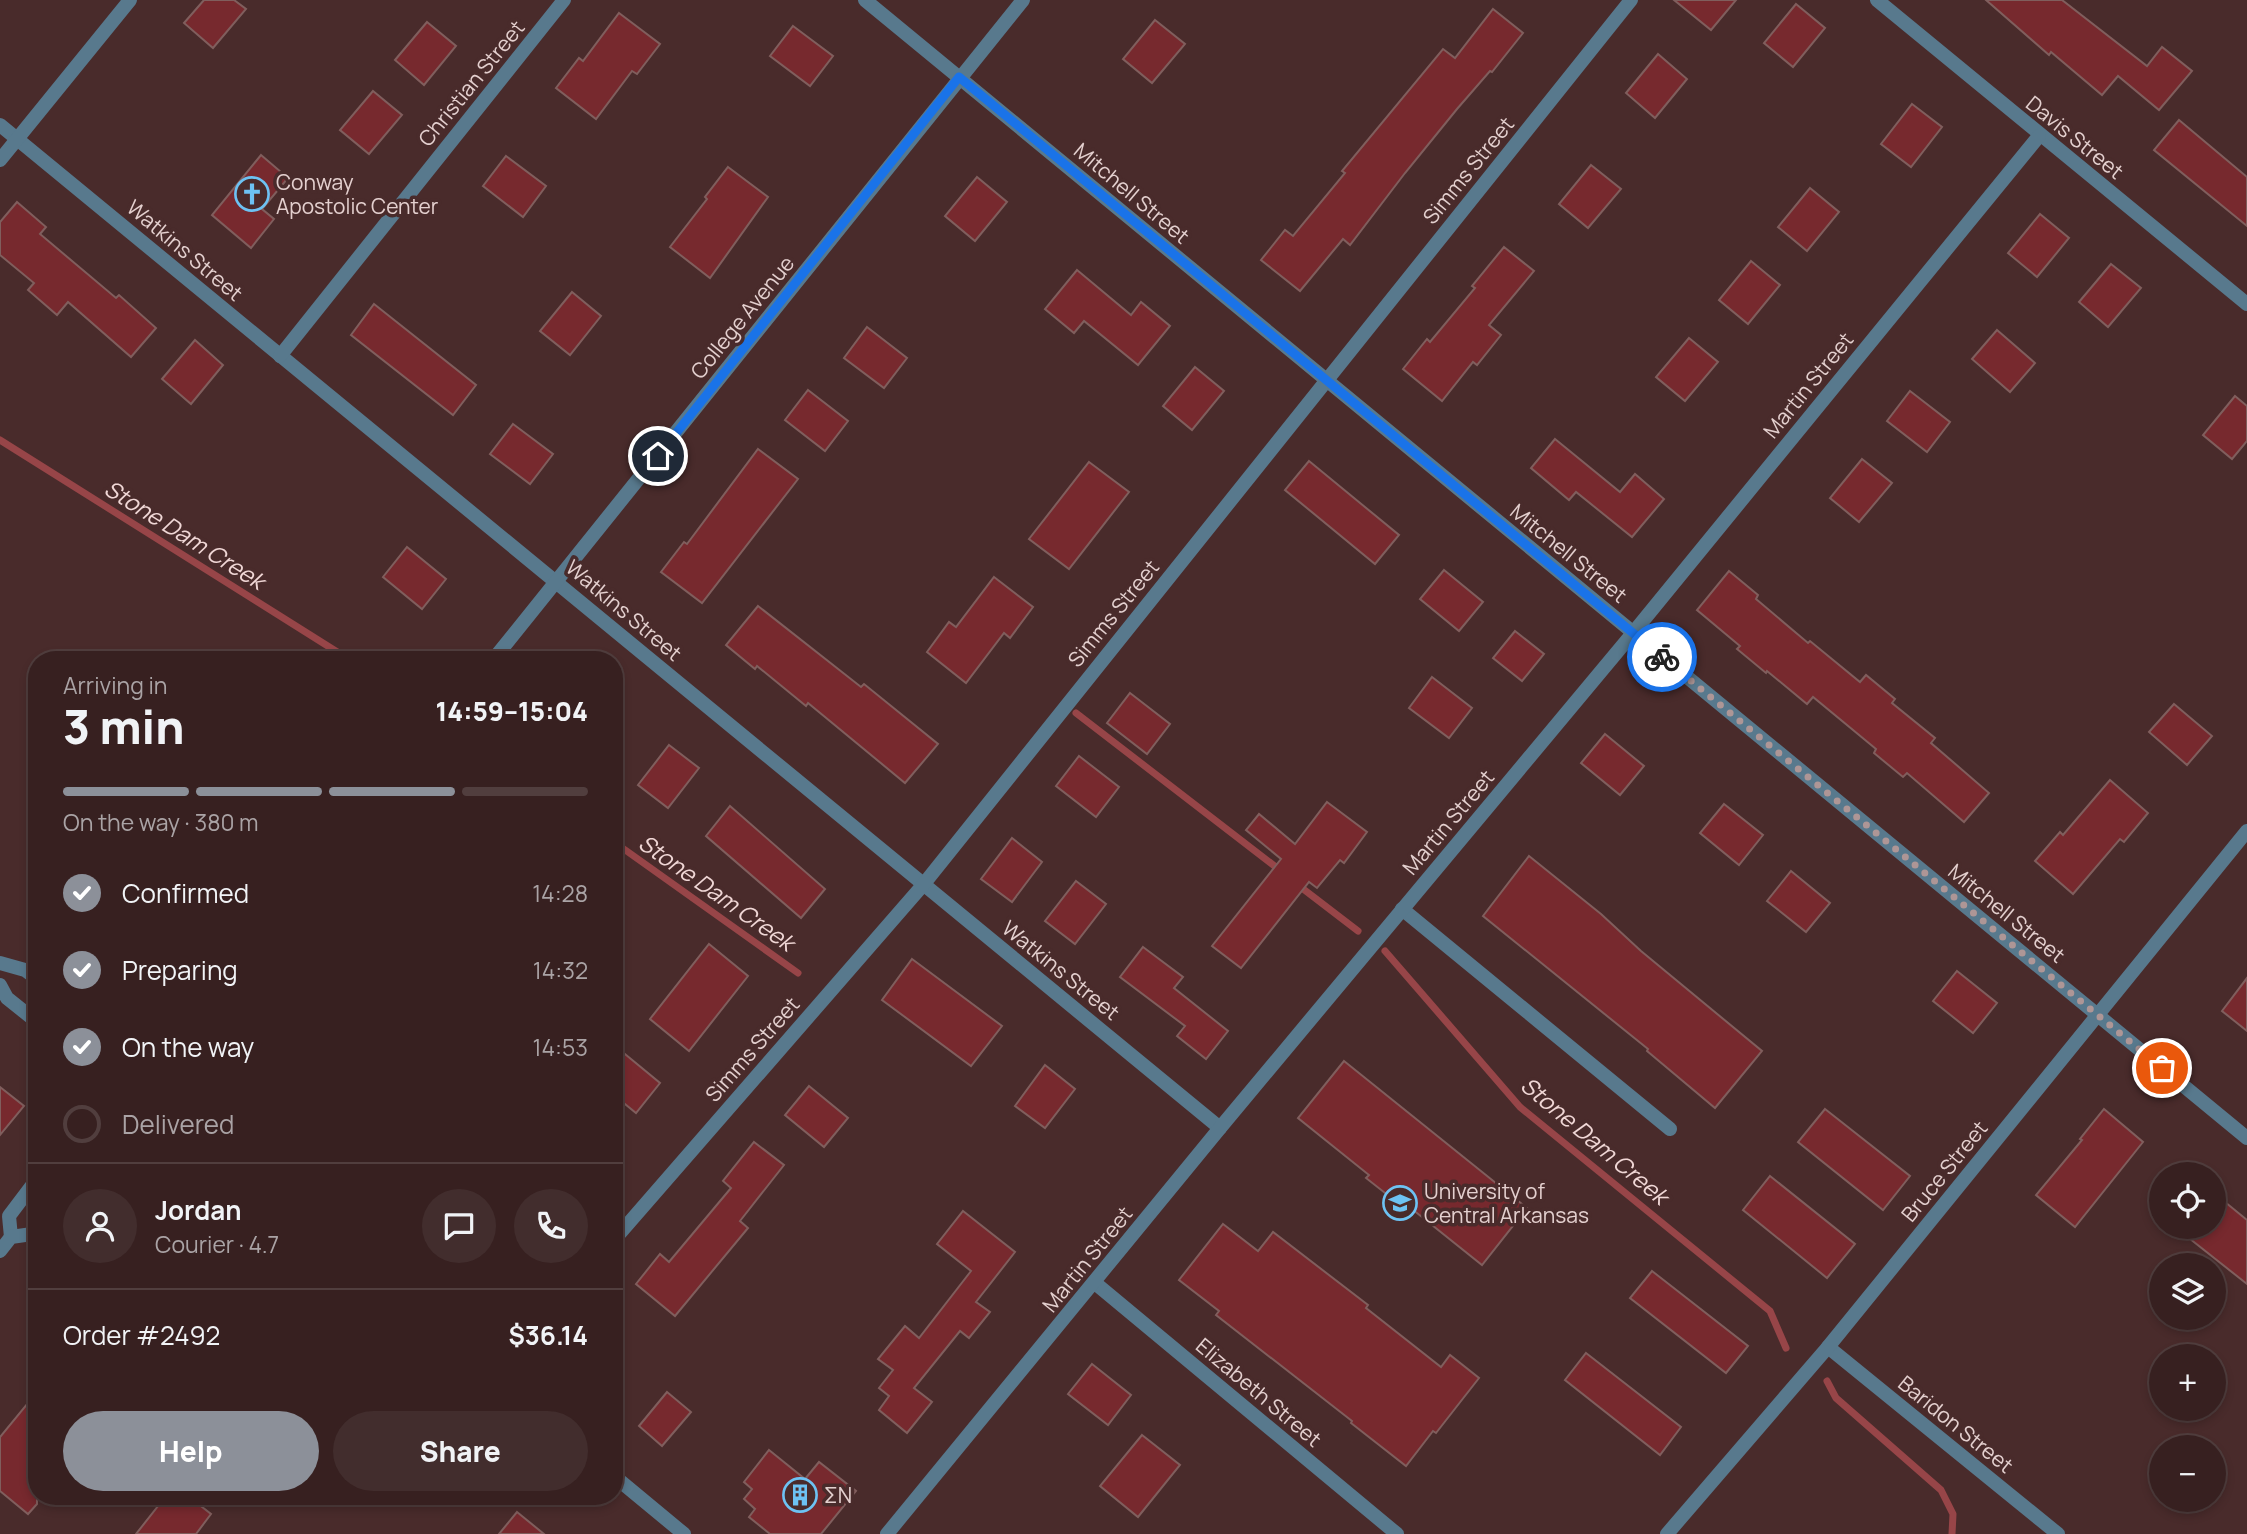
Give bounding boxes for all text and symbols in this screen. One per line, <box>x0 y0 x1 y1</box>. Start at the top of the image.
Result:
street label: Christian Street <box>412 14 530 152</box>
street label: Davis Street <box>2020 89 2130 185</box>
street label: Simms Street <box>1416 111 1520 229</box>
street label: Mitchell Street <box>1068 136 1196 250</box>
place label: Conway Apostolic Center <box>276 168 439 220</box>
church icon: Conway Apostolic Center <box>233 175 271 213</box>
street label: Watkins Street <box>121 193 249 307</box>
street label: College Avenue <box>684 250 800 384</box>
street label: Martin Street <box>1757 326 1859 444</box>
pin <box>628 426 688 486</box>
icon: home <box>639 437 677 475</box>
water label: Stone Dam Creek <box>99 472 274 598</box>
street label: Mitchell Street <box>1505 497 1633 609</box>
street label: Watkins Street <box>560 553 688 667</box>
street label: Simms Street <box>1061 554 1165 672</box>
courier <box>1627 622 1697 692</box>
icon: bike <box>1643 638 1681 676</box>
text: Arriving in <box>63 669 168 701</box>
text: 14:59–15:04 <box>435 693 588 729</box>
text: 3 min <box>63 695 184 758</box>
street label: Martin Street <box>1396 764 1500 880</box>
text: On the way · 380 m <box>63 806 259 838</box>
water label: Stone Dam Creek <box>633 826 804 960</box>
street label: Mitchell Street <box>1943 857 2071 969</box>
icon: check <box>63 874 101 912</box>
text: Confirmed <box>122 875 249 911</box>
text: 14:28 <box>532 877 588 909</box>
street label: Watkins Street <box>996 914 1126 1026</box>
icon: check <box>63 951 101 989</box>
text: Preparing <box>122 952 238 988</box>
text: 14:32 <box>533 954 588 986</box>
street label: Simms Street <box>699 991 805 1107</box>
icon: check <box>63 1028 101 1066</box>
text: On the way <box>122 1029 254 1065</box>
text: 14:53 <box>533 1031 588 1063</box>
pin <box>2132 1038 2192 1098</box>
icon: bag <box>2143 1049 2181 1087</box>
water label: Stone Dam Creek <box>1515 1069 1678 1213</box>
text: Delivered <box>122 1106 234 1142</box>
street label: Bruce Street <box>1895 1115 1993 1227</box>
map controls <box>2149 1162 2226 1512</box>
button: locate <box>2149 1162 2226 1239</box>
place label: University of Central Arkansas <box>1424 1177 1589 1229</box>
school or university icon: University of Central Arkansas <box>1381 1184 1419 1222</box>
button: person <box>63 1189 137 1263</box>
button: chat <box>422 1189 496 1263</box>
button: phone <box>514 1189 588 1263</box>
text: Jordan <box>155 1192 241 1228</box>
street label: Martin Street <box>1036 1200 1138 1318</box>
text: Courier · 4.7 <box>155 1228 279 1260</box>
button: layers <box>2149 1253 2226 1330</box>
text: Order #2492 <box>63 1317 220 1353</box>
text: $36.14 <box>508 1317 588 1353</box>
street label: Elizabeth Street <box>1190 1331 1328 1453</box>
button: + <box>2149 1344 2226 1421</box>
street label: Baridon Street <box>1893 1369 2019 1479</box>
button: Help <box>63 1411 319 1491</box>
button: Share <box>333 1411 588 1491</box>
button: − <box>2149 1435 2226 1512</box>
building icon: ΣΝ <box>781 1476 819 1514</box>
place label: ΣΝ <box>824 1481 852 1509</box>

